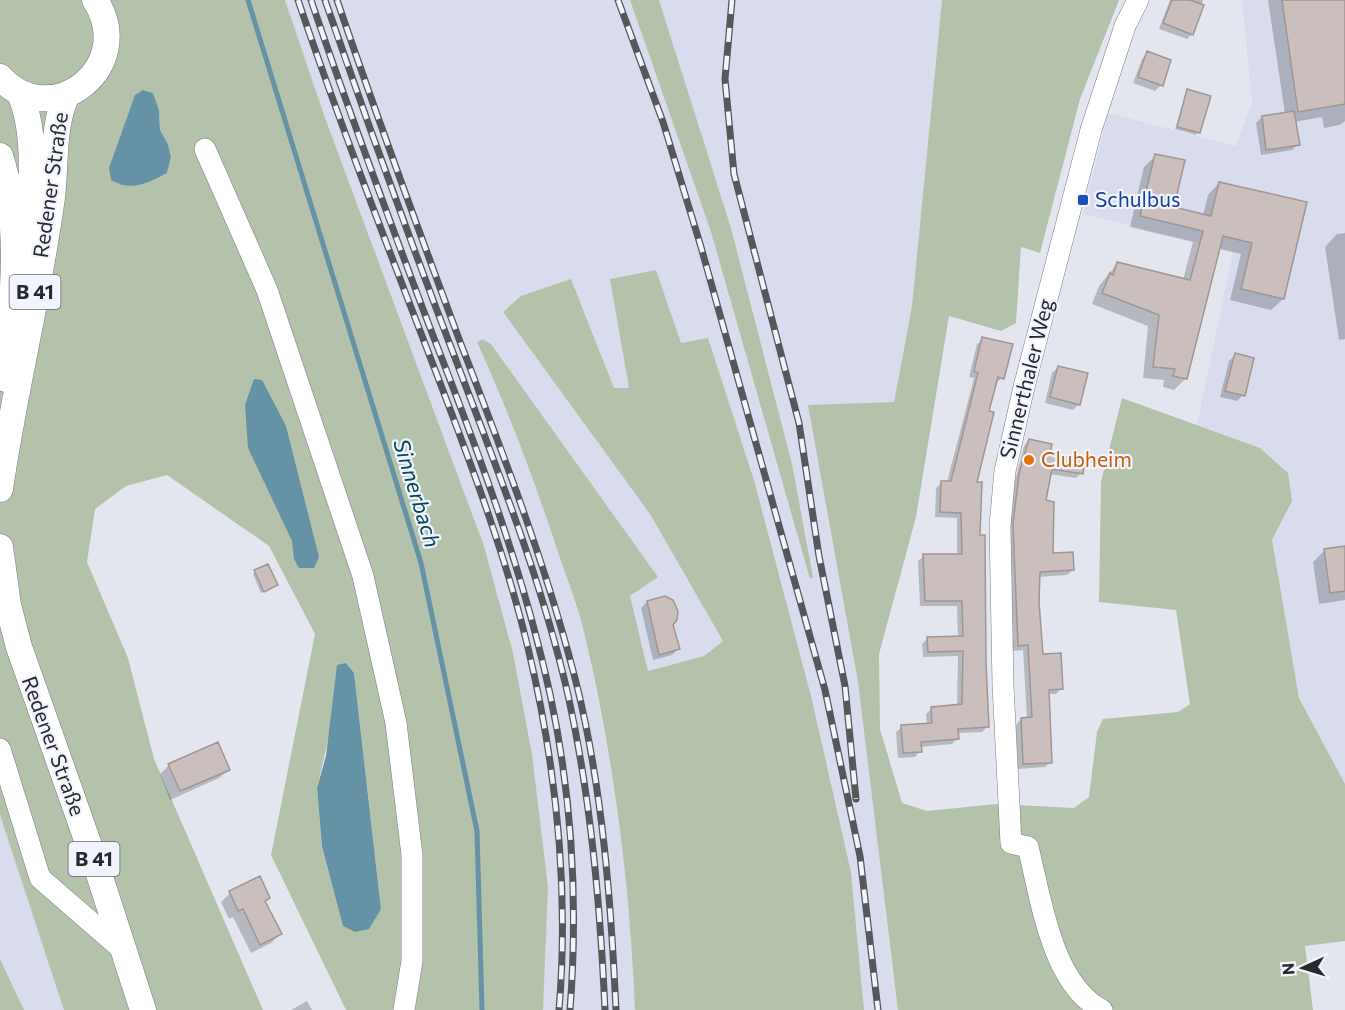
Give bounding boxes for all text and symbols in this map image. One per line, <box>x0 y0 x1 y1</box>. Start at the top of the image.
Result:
street label: Redener Straße <box>27 110 72 259</box>
place label: Schulbus <box>1095 186 1181 211</box>
marker: Schulbus <box>1076 193 1090 207</box>
road number: B 41 <box>9 275 60 309</box>
street label: Sinnerthaler Weg <box>994 296 1058 461</box>
water label: Sinnerbach <box>388 435 447 550</box>
place label: Clubheim <box>1041 446 1132 471</box>
marker: Clubheim <box>1022 453 1036 467</box>
street label: Redener Straße <box>18 672 91 819</box>
road number: B 41 <box>68 842 119 876</box>
north arrow <box>1273 938 1333 998</box>
text: N <box>1278 962 1297 976</box>

